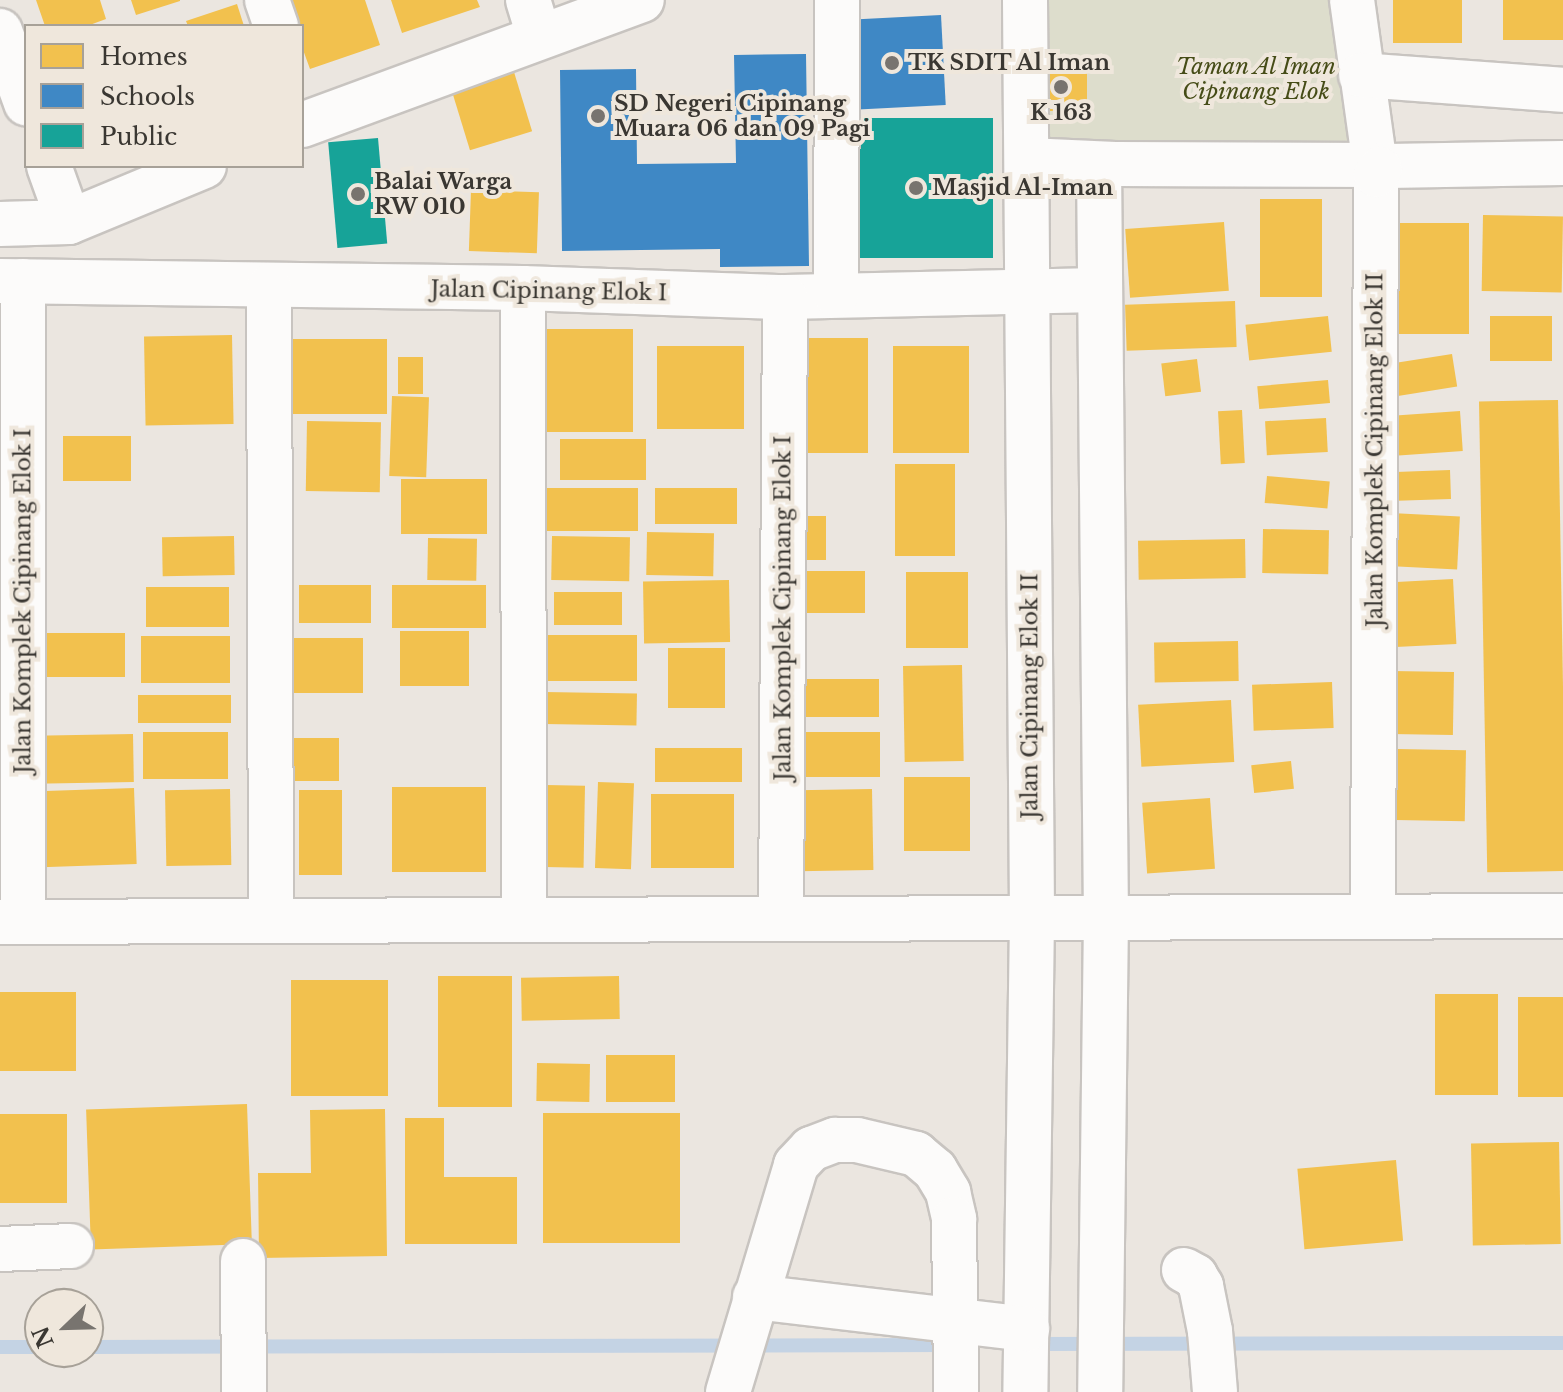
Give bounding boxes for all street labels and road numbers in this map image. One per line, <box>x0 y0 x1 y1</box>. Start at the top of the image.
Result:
street label: Jalan Komplek Cipinang Elok II <box>1362 272 1388 628</box>
street label: Jalan Cipinang Elok I <box>430 276 668 306</box>
street label: Jalan Komplek Cipinang Elok I <box>10 428 36 774</box>
street label: Jalan Komplek Cipinang Elok I <box>770 435 796 781</box>
street label: Jalan Cipinang Elok II <box>1017 573 1043 819</box>

